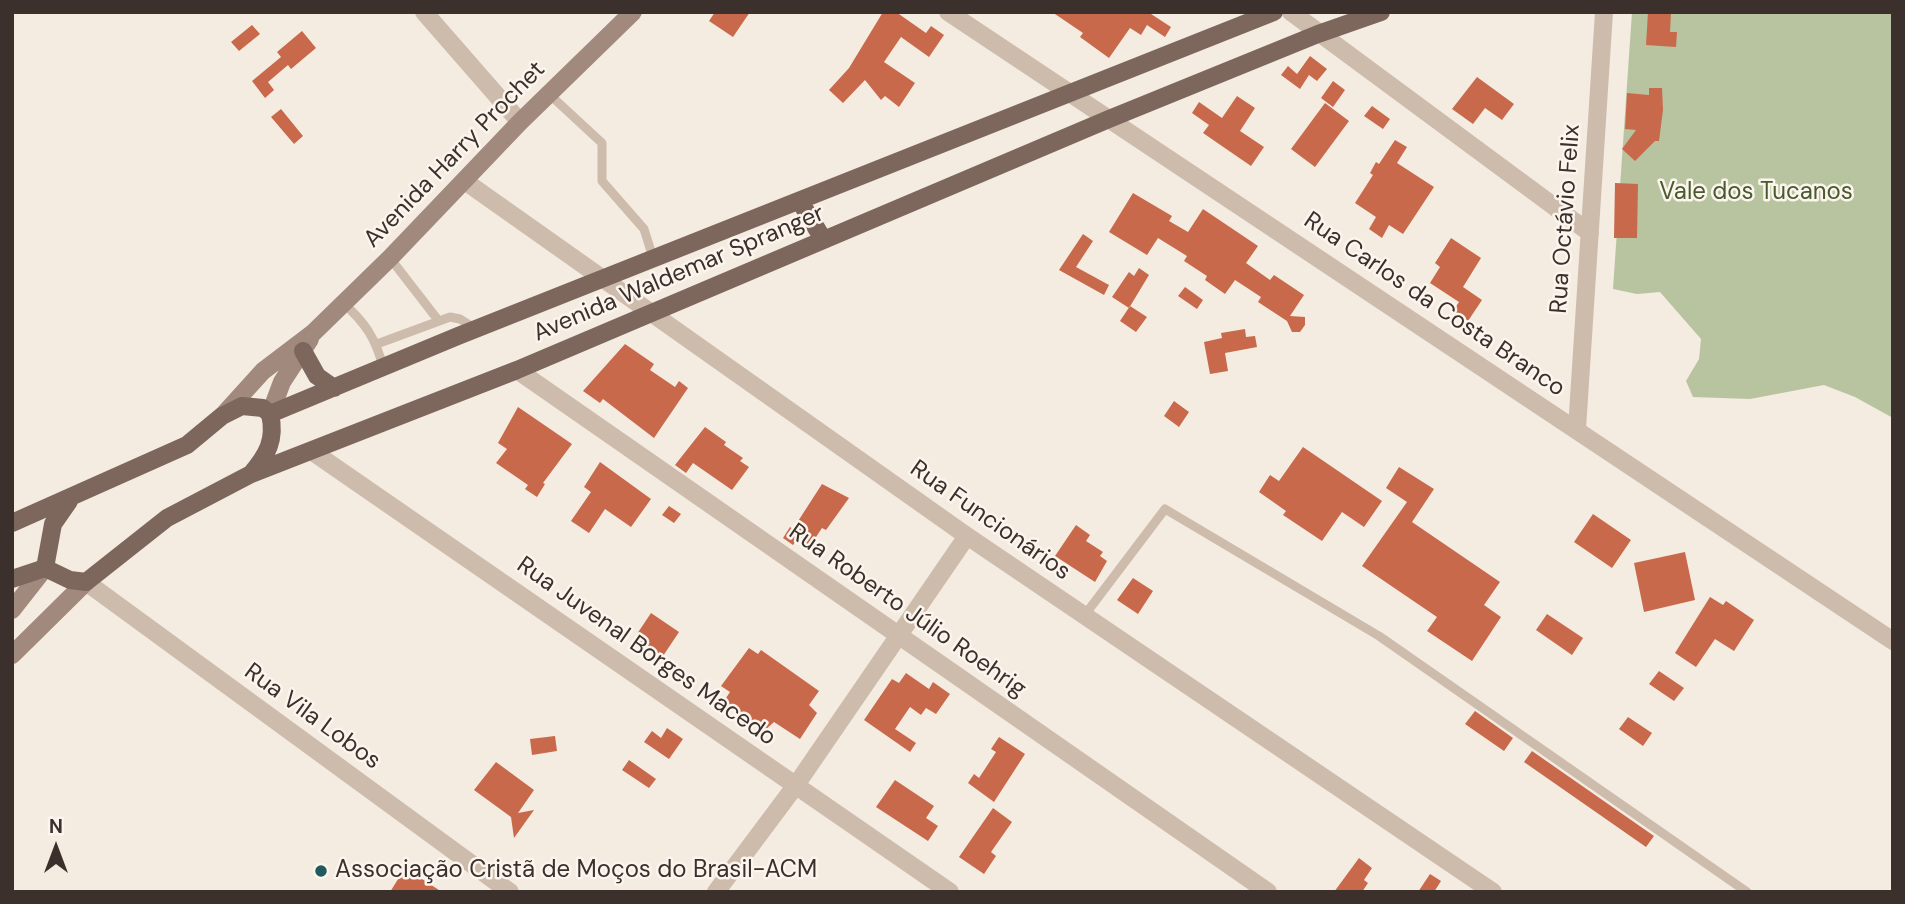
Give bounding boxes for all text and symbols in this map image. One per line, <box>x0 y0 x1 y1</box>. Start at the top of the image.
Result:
street label: Avenida Harry Prochet <box>358 56 552 254</box>
street label: Rua Octávio Felix <box>1545 124 1587 314</box>
park label: Vale dos Tucanos <box>1659 179 1853 207</box>
street label: Avenida Waldemar Spranger <box>529 200 829 348</box>
street label: Rua Carlos da Costa Branco <box>1298 207 1570 403</box>
street label: Rua Funcionários <box>904 455 1076 587</box>
street label: Rua Roberto Júlio Roehrig <box>783 518 1031 704</box>
street label: Rua Juvenal Borges Macedo <box>511 551 781 753</box>
street label: Rua Vila Lobos <box>238 658 386 776</box>
north arrow <box>21 813 91 883</box>
text: N <box>49 814 63 839</box>
place label: Associação Cristã de Moços do Brasil-ACM <box>335 857 817 885</box>
marker: Associação Cristã de Moços do Brasil-ACM <box>313 863 329 879</box>

